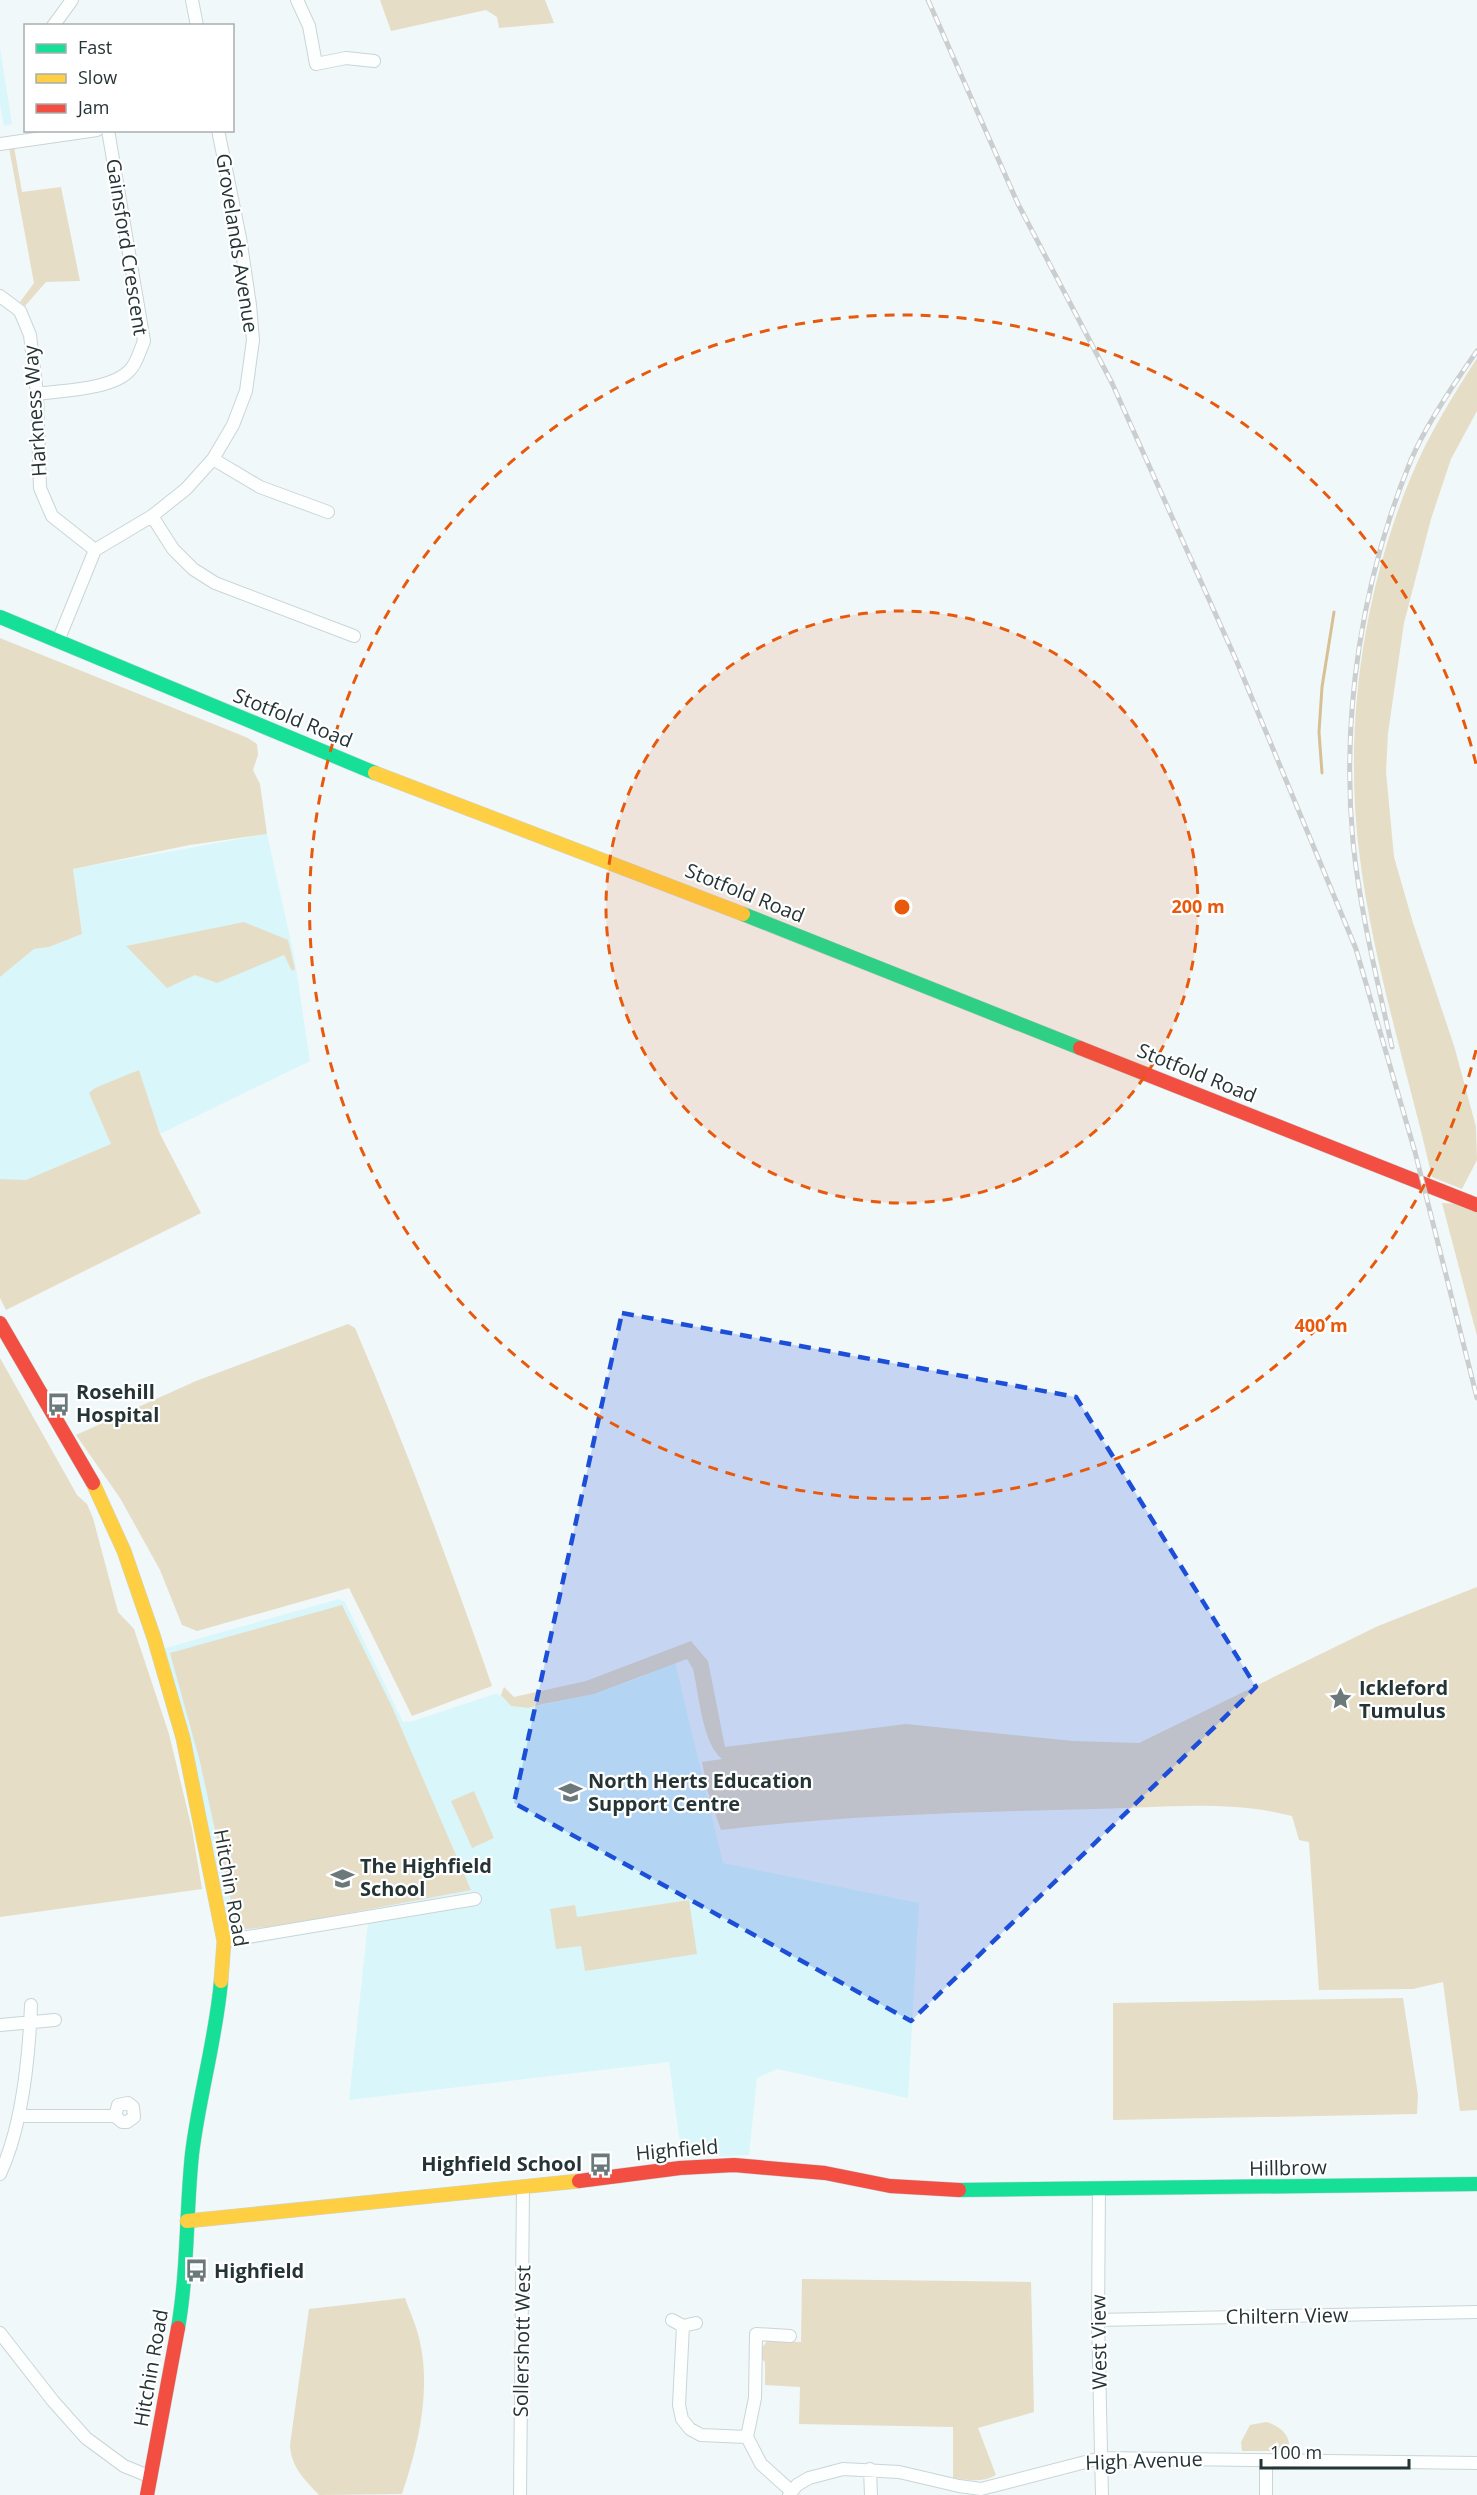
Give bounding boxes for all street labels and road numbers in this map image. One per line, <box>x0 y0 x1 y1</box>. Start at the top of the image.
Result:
street label: Grovelands Avenue <box>210 151 265 334</box>
street label: Gainsford Crescent <box>100 157 155 337</box>
street label: Harkness Way <box>16 343 53 478</box>
street label: Stotfold Road <box>230 681 357 754</box>
street label: Stotfold Road <box>682 856 809 929</box>
street label: Stotfold Road <box>1134 1036 1261 1109</box>
street label: Hitchin Road <box>208 1827 255 1949</box>
street label: Highfield <box>634 2132 720 2167</box>
street label: Hillbrow <box>1249 2153 1328 2182</box>
street label: Sollershott West <box>507 2265 536 2417</box>
street label: West View <box>1084 2294 1113 2390</box>
street label: Chiltern View <box>1225 2301 1349 2330</box>
street label: Hitchin Road <box>127 2307 174 2429</box>
street label: High Avenue <box>1085 2445 1203 2476</box>

